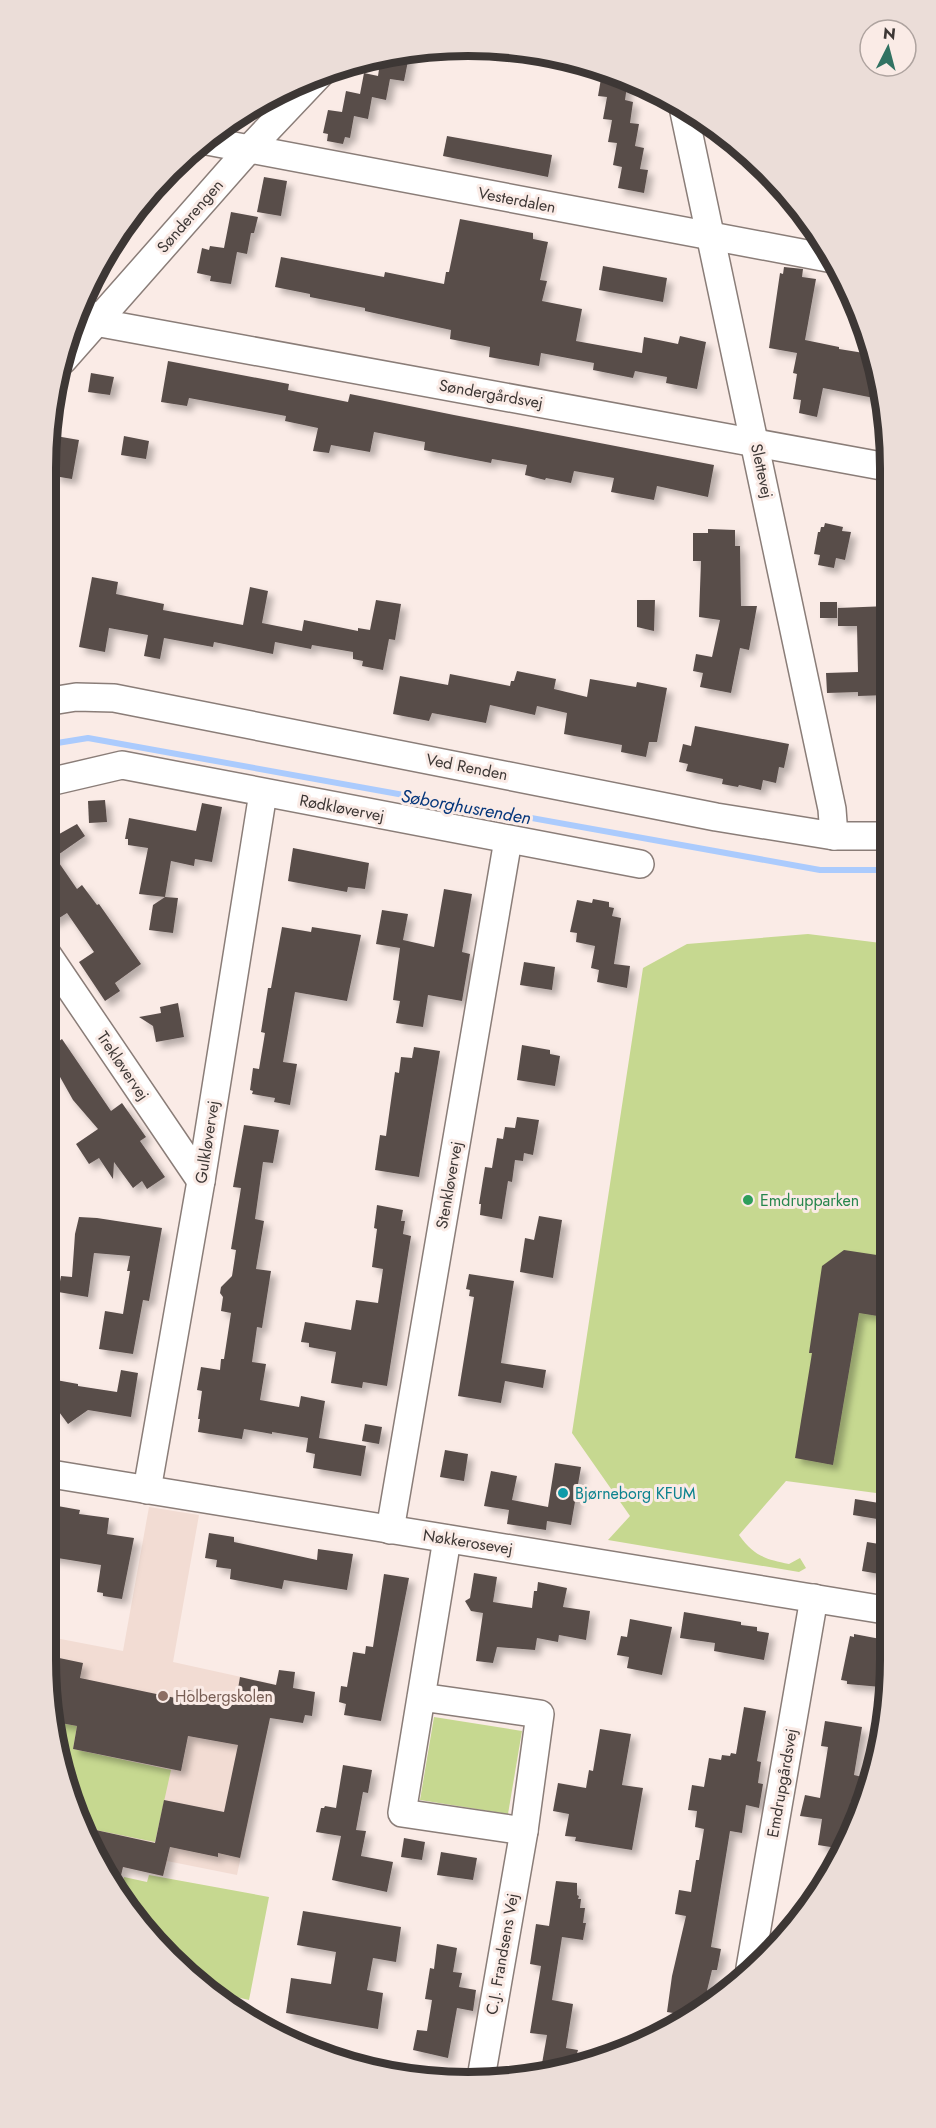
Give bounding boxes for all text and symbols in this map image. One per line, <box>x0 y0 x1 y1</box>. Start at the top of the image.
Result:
north arrow <box>858 18 918 78</box>
text: N <box>882 21 897 46</box>
street label: Sønderengen <box>151 174 229 258</box>
street label: Vesterdalen <box>476 181 558 219</box>
street label: Søndergårdsvej <box>437 374 545 414</box>
street label: Slettevej <box>745 442 779 500</box>
street label: Ved Renden <box>424 748 510 786</box>
water label: Søborghusrenden <box>399 783 533 831</box>
street label: Rødkløvervej <box>298 788 386 828</box>
street label: Trekløvervej <box>91 1027 155 1105</box>
street label: Gulkløvervej <box>189 1099 225 1185</box>
street label: Stenkløvervej <box>430 1139 468 1231</box>
place label: Emdrupparken <box>760 1189 859 1212</box>
marker: Emdrupparken <box>741 1193 755 1207</box>
place label: Bjørneborg KFUM <box>575 1482 696 1505</box>
marker: Bjørneborg KFUM <box>556 1486 570 1500</box>
street label: Nøkkerosevej <box>421 1524 515 1560</box>
place label: Holbergskolen <box>175 1685 273 1708</box>
marker: Holbergskolen <box>156 1689 170 1703</box>
street label: Emdrupgårdsvej <box>761 1727 803 1839</box>
street label: C.J. Frandsens Vej <box>480 1891 524 2017</box>

